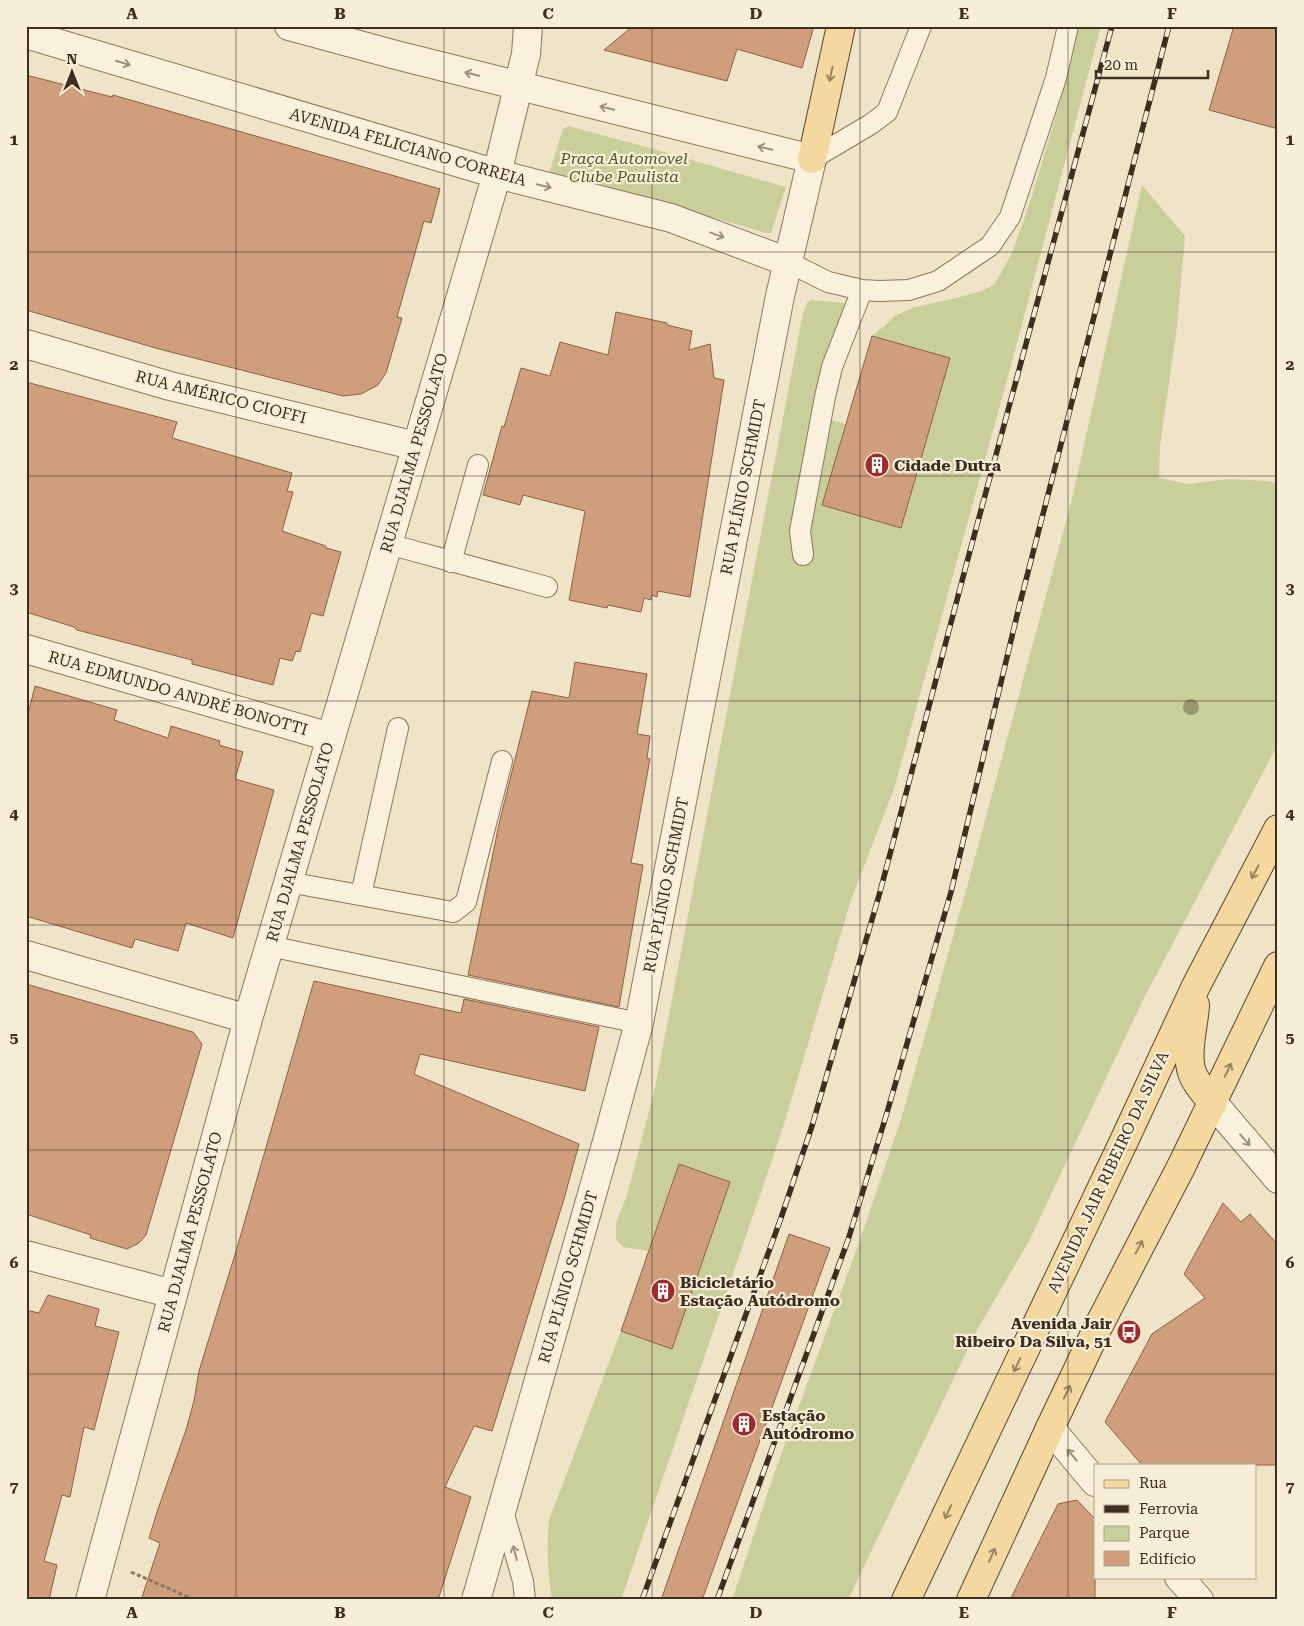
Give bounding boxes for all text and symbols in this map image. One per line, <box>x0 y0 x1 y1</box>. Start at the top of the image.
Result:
text: A <box>126 4 138 23</box>
text: B <box>334 4 346 23</box>
text: C <box>542 4 554 23</box>
text: D <box>750 4 763 23</box>
text: E <box>959 4 969 23</box>
text: F <box>1167 4 1177 23</box>
north arrow <box>48 48 98 98</box>
scale bar <box>1096 48 1209 80</box>
text: N <box>67 51 78 67</box>
text: 20 m <box>1104 56 1139 74</box>
one-way arrow <box>115 59 131 69</box>
one-way arrow <box>826 65 835 81</box>
one-way arrow <box>465 69 481 78</box>
one-way arrow <box>600 103 616 112</box>
street label: AVENIDA FELICIANO CORREIA <box>287 104 529 190</box>
text: 1 <box>10 130 19 149</box>
text: 1 <box>1286 130 1295 149</box>
one-way arrow <box>757 143 773 152</box>
park label: Praça Automovel Clube Paulista <box>559 149 688 186</box>
one-way arrow <box>536 182 552 191</box>
one-way arrow <box>709 231 724 240</box>
street label: RUA DJALMA PESSOLATO <box>376 351 452 555</box>
text: 2 <box>10 355 19 374</box>
text: 2 <box>1286 355 1295 374</box>
street label: RUA AMÉRICO CIOFFI <box>133 367 309 427</box>
street label: RUA PLÍNIO SCHMIDT <box>717 397 769 576</box>
building icon: Cidade Dutra <box>864 452 890 478</box>
place label: Cidade Dutra <box>894 456 1002 475</box>
text: 3 <box>10 579 19 598</box>
text: 3 <box>1286 579 1295 598</box>
street label: RUA EDMUNDO ANDRÉ BONOTTI <box>46 647 310 739</box>
street label: RUA DJALMA PESSOLATO <box>262 740 338 944</box>
street label: RUA PLÍNIO SCHMIDT <box>640 795 692 974</box>
text: 4 <box>10 804 19 823</box>
text: 4 <box>1286 804 1295 823</box>
one-way arrow <box>1249 864 1259 878</box>
text: 5 <box>10 1028 19 1047</box>
text: 5 <box>1286 1028 1295 1047</box>
street label: AVENIDA JAIR RIBEIRO DA SILVA <box>1044 1047 1173 1296</box>
one-way arrow <box>1224 1063 1234 1078</box>
street label: RUA DJALMA PESSOLATO <box>154 1129 226 1335</box>
one-way arrow <box>1239 1133 1250 1146</box>
street label: RUA PLÍNIO SCHMIDT <box>534 1188 602 1365</box>
one-way arrow <box>1134 1239 1144 1254</box>
text: 6 <box>10 1253 19 1272</box>
text: 6 <box>1286 1253 1295 1272</box>
place label: Bicicletário Estação Autódromo <box>680 1273 840 1310</box>
building icon: Bicicletário Estação Autódromo <box>650 1278 676 1304</box>
place label: Avenida Jair Ribeiro Da Silva, 51 <box>955 1314 1112 1351</box>
bus stop icon: Avenida Jair Ribeiro Da Silva, 51 <box>1116 1319 1142 1345</box>
one-way arrow <box>1012 1357 1022 1372</box>
one-way arrow <box>1063 1385 1072 1400</box>
place label: Estação Autódromo <box>762 1406 854 1443</box>
building icon: Estação Autódromo <box>731 1411 757 1437</box>
one-way arrow <box>1067 1449 1078 1462</box>
legend <box>1094 1464 1256 1578</box>
text: Rua <box>1139 1474 1167 1492</box>
text: 7 <box>10 1477 19 1496</box>
text: 7 <box>1286 1477 1295 1496</box>
text: Ferrovia <box>1139 1500 1198 1518</box>
one-way arrow <box>942 1504 952 1519</box>
text: Parque <box>1139 1524 1190 1542</box>
one-way arrow <box>510 1545 519 1561</box>
one-way arrow <box>987 1548 997 1563</box>
text: Edifício <box>1139 1550 1196 1568</box>
text: A <box>126 1603 138 1622</box>
text: B <box>334 1603 346 1622</box>
text: C <box>542 1603 554 1622</box>
text: D <box>750 1603 763 1622</box>
text: E <box>959 1603 969 1622</box>
text: F <box>1167 1603 1177 1622</box>

